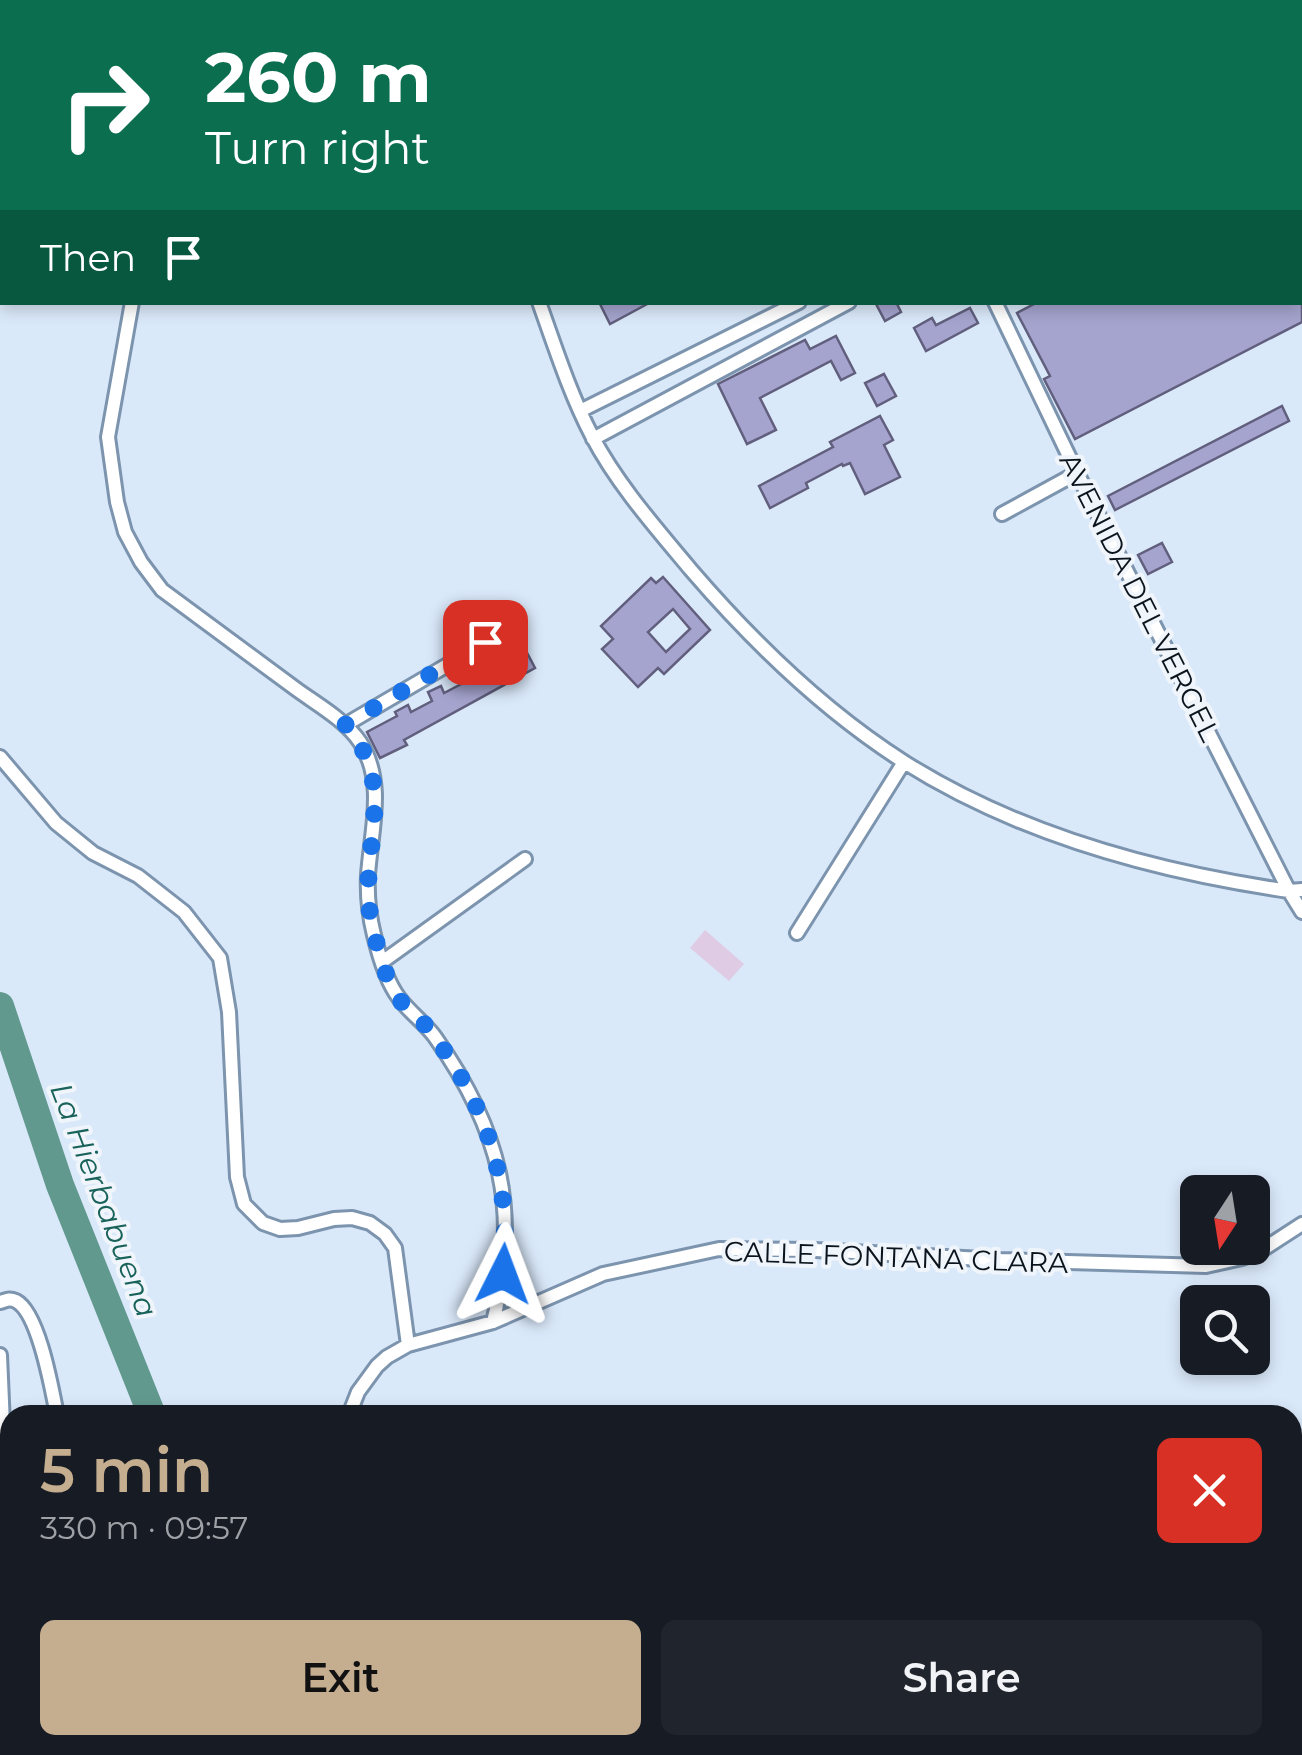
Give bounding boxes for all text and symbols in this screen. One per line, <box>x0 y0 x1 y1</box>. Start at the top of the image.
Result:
text: 260 m <box>205 34 432 120</box>
icon: right <box>40 40 170 170</box>
text: Turn right <box>205 120 430 175</box>
icon: arrive <box>156 230 211 285</box>
text: Then <box>40 234 136 281</box>
street label: AVENIDA DEL VERGEL <box>1052 447 1228 747</box>
pin <box>443 600 528 685</box>
icon: arrive <box>458 615 513 670</box>
water label: La Hierbabuena <box>42 1078 166 1322</box>
north arrow <box>1180 1175 1270 1265</box>
map controls <box>1180 1175 1270 1375</box>
position arrow <box>451 1222 555 1326</box>
street label: CALLE FONTANA CLARA <box>723 1234 1070 1280</box>
button: search <box>1180 1285 1270 1375</box>
text: 5 min <box>40 1434 213 1507</box>
button: close <box>1157 1438 1262 1543</box>
text: 330 m · 09:57 <box>40 1508 248 1547</box>
button: Exit <box>40 1620 641 1735</box>
button: Share <box>661 1620 1262 1735</box>

